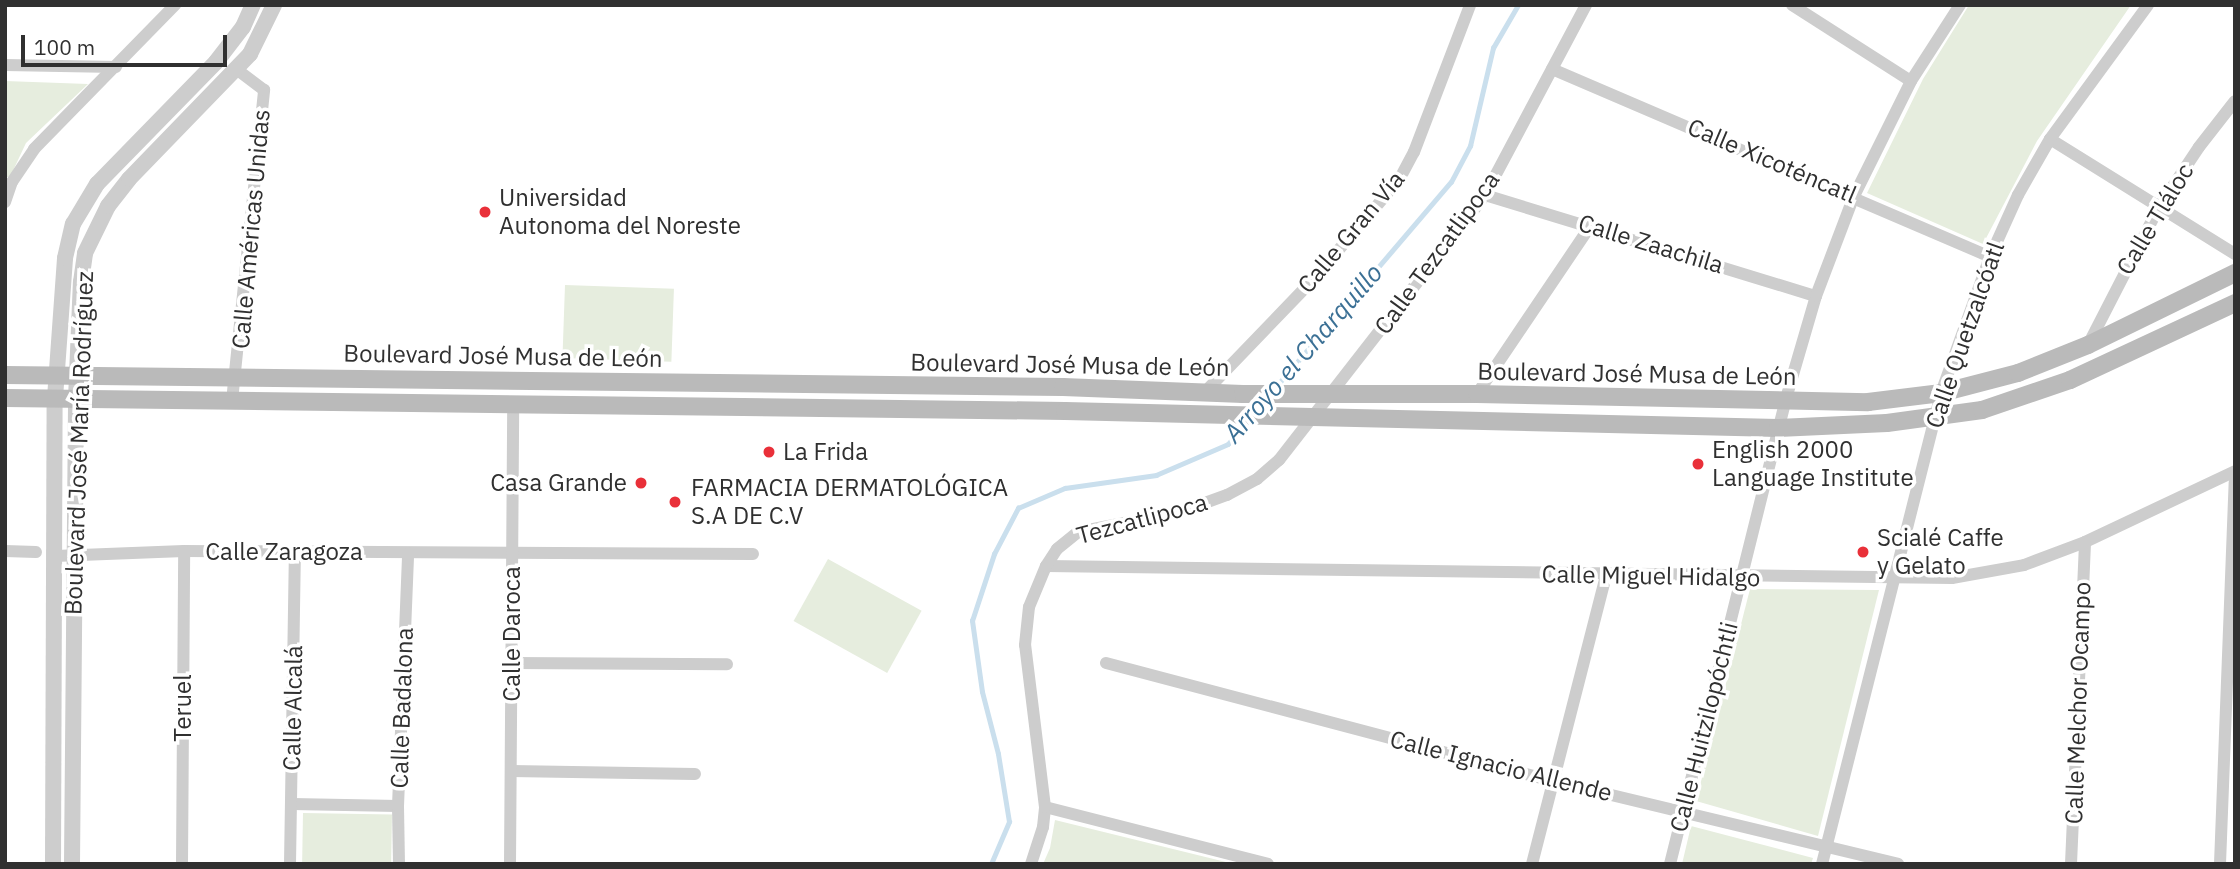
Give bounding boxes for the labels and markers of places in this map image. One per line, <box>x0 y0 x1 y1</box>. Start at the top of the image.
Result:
place label: Universidad Autonoma del Noreste <box>499 184 741 240</box>
marker: Universidad Autonoma del Noreste <box>477 204 493 220</box>
place label: English 2000 Language Institute <box>1712 436 1914 492</box>
place label: La Frida <box>783 438 868 466</box>
marker: La Frida <box>761 444 777 460</box>
marker: English 2000 Language Institute <box>1690 456 1706 472</box>
place label: Casa Grande <box>490 469 627 497</box>
place label: FARMACIA DERMATOLÓGICA S.A DE C.V <box>691 474 1008 530</box>
marker: Casa Grande <box>633 475 649 491</box>
marker: FARMACIA DERMATOLÓGICA S.A DE C.V <box>665 492 685 512</box>
place label: Scialé Caffe y Gelato <box>1877 524 2004 580</box>
marker: Scialé Caffe y Gelato <box>1855 544 1871 560</box>

